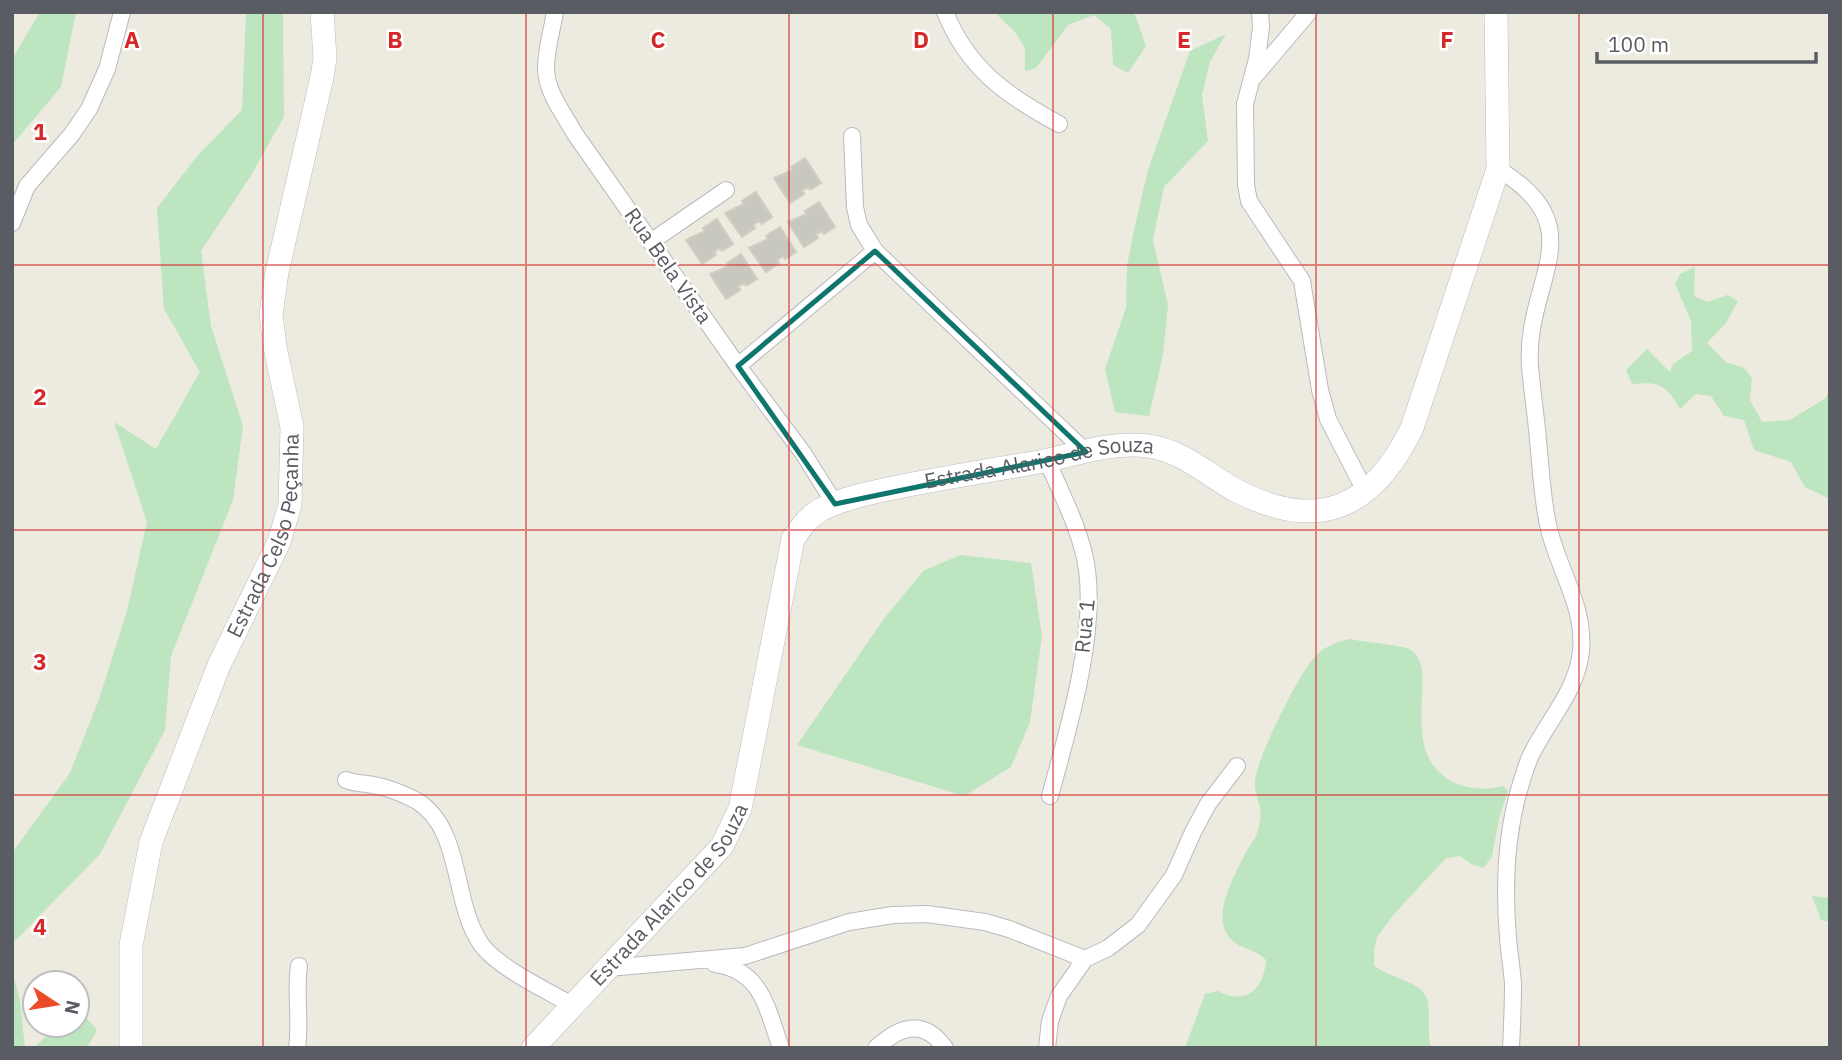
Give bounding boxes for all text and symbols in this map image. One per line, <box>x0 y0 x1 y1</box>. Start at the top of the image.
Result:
scale bar <box>1597 21 1816 65</box>
text: A <box>124 24 140 54</box>
text: B <box>387 24 403 54</box>
text: C <box>651 24 666 54</box>
text: D <box>913 24 929 54</box>
text: E <box>1177 24 1191 54</box>
text: F <box>1440 24 1454 54</box>
text: 100 m <box>1608 30 1669 58</box>
text: 1 <box>33 116 47 146</box>
street label: Rua Bela Vista <box>619 202 719 329</box>
text: 2 <box>33 381 47 411</box>
street label: Estrada Alarico de Souza <box>922 430 1156 495</box>
street label: Estrada Celso Peçanha <box>220 433 305 642</box>
street label: Rua 1 <box>1067 598 1101 654</box>
text: 3 <box>33 646 47 676</box>
street label: Estrada Alarico de Souza <box>583 798 754 992</box>
text: 4 <box>33 911 47 941</box>
north arrow <box>21 969 91 1039</box>
text: N <box>59 998 86 1017</box>

